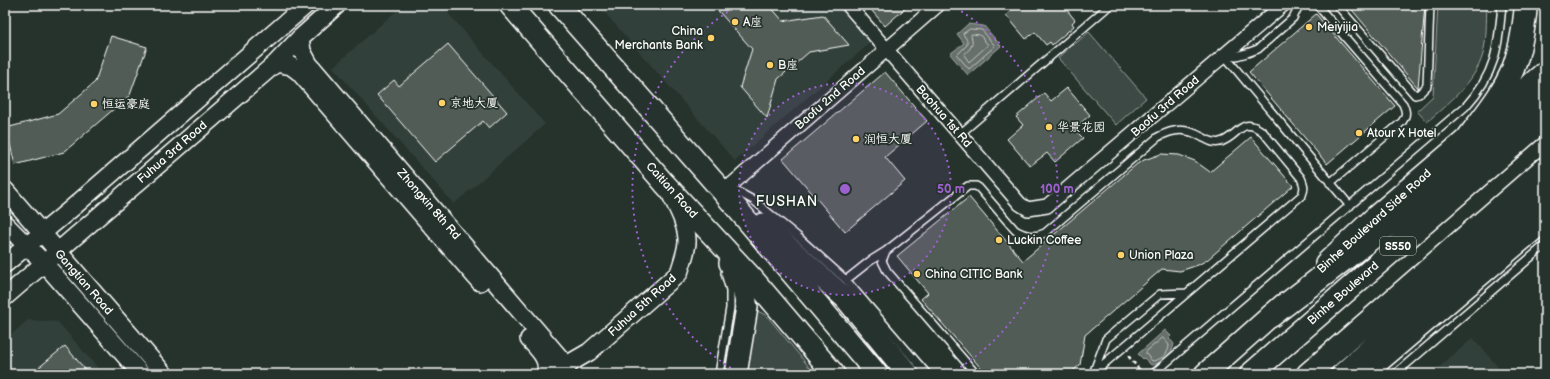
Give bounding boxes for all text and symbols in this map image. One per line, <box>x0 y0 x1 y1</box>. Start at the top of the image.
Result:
place label: A座 <box>743 15 762 30</box>
marker: A座 <box>730 17 740 27</box>
place label: Meiyijia <box>1317 20 1358 35</box>
marker: Meiyijia <box>1304 22 1314 32</box>
place label: China Merchants Bank <box>614 24 703 53</box>
marker: China Merchants Bank <box>706 33 716 43</box>
place label: B座 <box>778 58 798 73</box>
marker: B座 <box>765 60 775 70</box>
street label: Baofu 2nd Road <box>792 64 869 133</box>
street label: Baofu 3rd Road <box>1128 72 1203 140</box>
street label: Baohua 1st Rd <box>912 82 975 151</box>
place label: 京地大厦 <box>450 96 498 111</box>
place label: 恒运豪庭 <box>102 97 150 112</box>
marker: 京地大厦 <box>437 98 447 108</box>
marker: 恒运豪庭 <box>89 99 99 109</box>
street label: Fuhua 3rd Road <box>134 118 210 187</box>
place label: 华景花园 <box>1057 120 1105 135</box>
marker: 华景花园 <box>1044 122 1054 132</box>
place label: Atour X Hotel <box>1367 126 1436 141</box>
marker: Atour X Hotel <box>1354 128 1364 138</box>
place label: 润恒大厦 <box>864 132 912 147</box>
marker: 润恒大厦 <box>851 134 861 144</box>
street label: Caitian Road <box>642 159 701 222</box>
street label: Zhongxin 8th Rd <box>393 165 464 243</box>
street label: Binhe Boulevard Side Road <box>1314 166 1435 277</box>
centre of rings <box>838 182 852 196</box>
text: 50 m <box>937 182 965 197</box>
text: 100 m <box>1040 182 1074 197</box>
district label: FUSHAN <box>756 193 818 210</box>
place label: Luckin Coffee <box>1007 233 1081 248</box>
marker: Luckin Coffee <box>994 235 1004 245</box>
road number: S550 <box>1380 237 1416 255</box>
street label: Gangtian Road <box>51 247 116 318</box>
place label: Union Plaza <box>1129 248 1194 263</box>
marker: Union Plaza <box>1116 250 1126 260</box>
street label: Binhe Boulevard <box>1305 258 1382 328</box>
place label: China CITIC Bank <box>925 267 1023 282</box>
marker: China CITIC Bank <box>912 269 922 279</box>
street label: Fuhua 5th Road <box>605 271 680 340</box>

